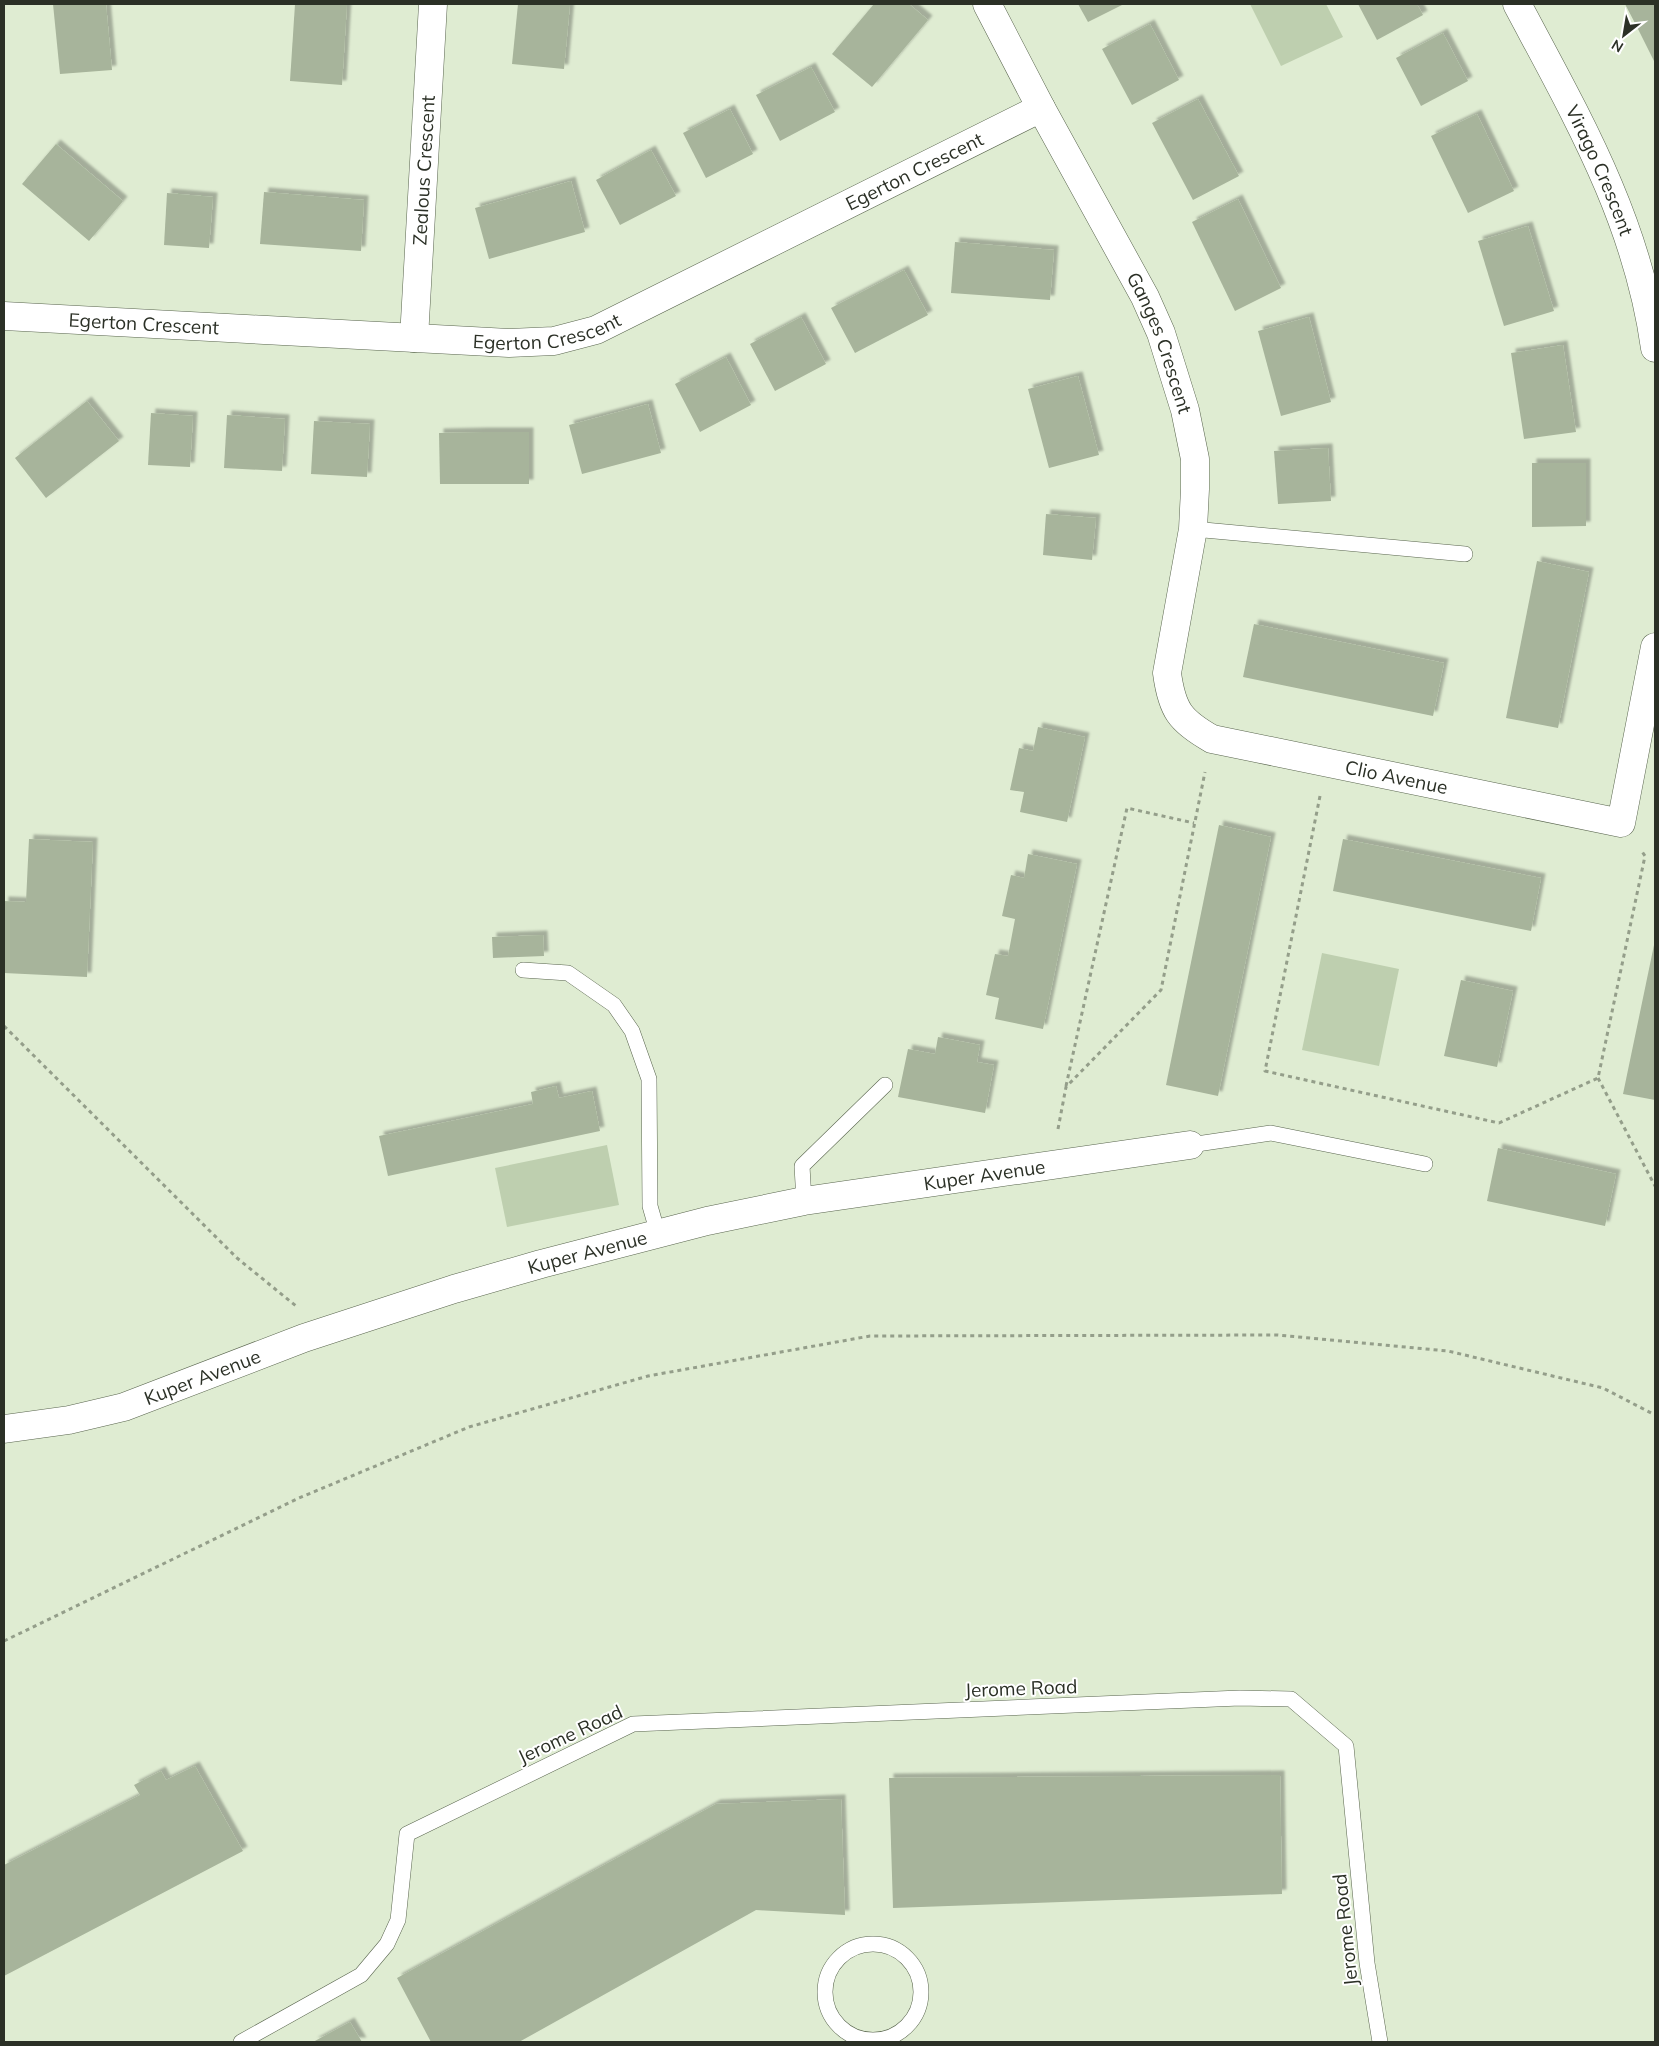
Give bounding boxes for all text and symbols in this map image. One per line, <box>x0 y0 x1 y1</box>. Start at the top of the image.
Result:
north arrow <box>1599 10 1649 60</box>
text: N <box>1608 36 1626 57</box>
street label: Zealous Crescent <box>407 94 440 246</box>
street label: Virago Crescent <box>1561 101 1639 239</box>
street label: Egerton Crescent <box>842 127 988 216</box>
street label: Ganges Crescent <box>1122 268 1197 417</box>
street label: Egerton Crescent <box>68 307 220 340</box>
street label: Egerton Crescent <box>472 307 625 355</box>
street label: Clio Avenue <box>1343 755 1450 799</box>
street label: Kuper Avenue <box>922 1154 1047 1196</box>
street label: Kuper Avenue <box>525 1225 650 1279</box>
street label: Kuper Avenue <box>141 1344 264 1410</box>
street label: Jerome Road <box>964 1674 1078 1702</box>
street label: Jerome Road <box>514 1699 626 1769</box>
street label: Jerome Road <box>1327 1873 1363 1987</box>

